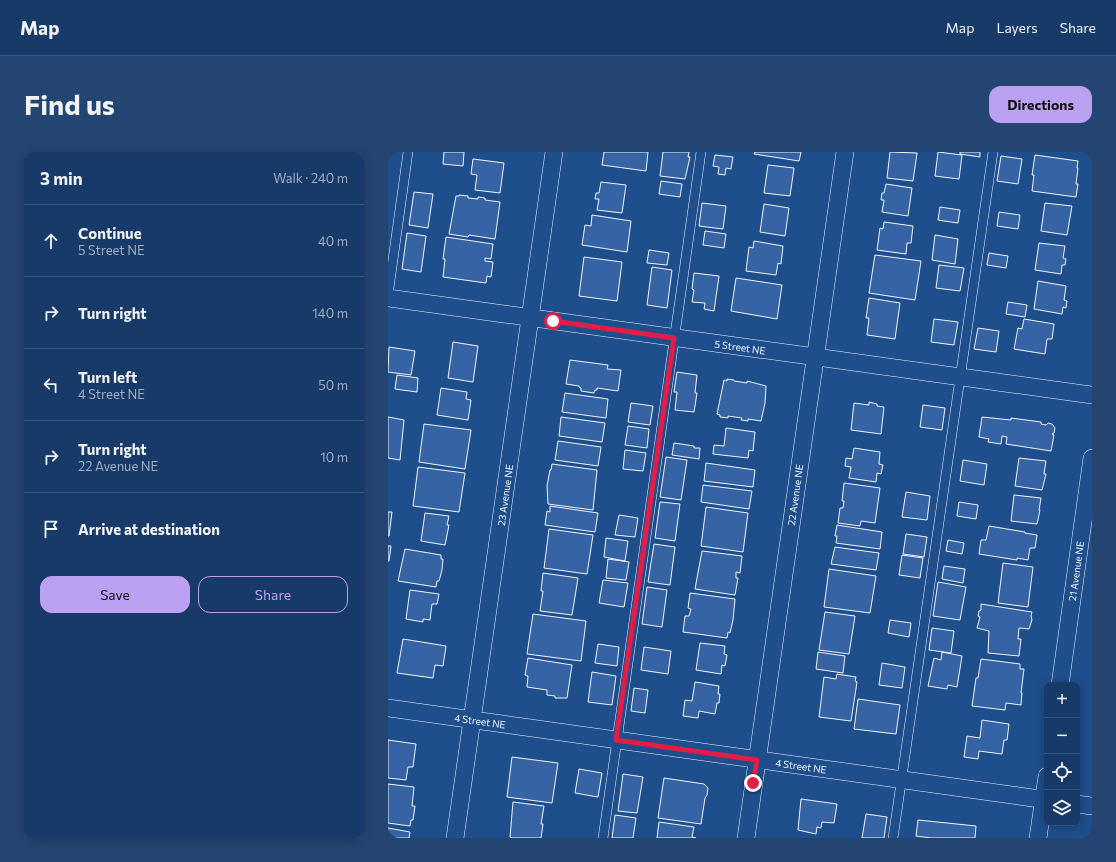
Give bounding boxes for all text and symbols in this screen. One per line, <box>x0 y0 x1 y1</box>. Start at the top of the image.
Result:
text: Map <box>20 16 59 39</box>
text: Map <box>946 19 974 36</box>
text: Layers <box>996 19 1038 36</box>
text: Share <box>1060 19 1096 36</box>
button: Directions <box>989 86 1092 123</box>
text: Find us <box>24 87 115 121</box>
text: 3 min <box>40 168 83 189</box>
text: Walk · 240 m <box>273 170 348 186</box>
text: Continue <box>78 224 142 242</box>
icon: ahead <box>40 230 62 252</box>
text: 40 m <box>318 233 348 249</box>
text: 5 Street NE <box>78 242 145 258</box>
icon: right <box>40 302 62 324</box>
text: Turn right <box>78 304 147 322</box>
text: 140 m <box>312 305 348 321</box>
route start <box>544 312 562 330</box>
street label: 5 Street NE <box>714 337 766 357</box>
text: Turn left <box>78 368 137 386</box>
icon: left <box>40 374 62 396</box>
text: 50 m <box>318 377 348 393</box>
text: 4 Street NE <box>78 386 145 402</box>
text: Turn right <box>78 440 147 458</box>
icon: right <box>40 446 62 468</box>
text: 10 m <box>320 449 348 465</box>
text: 22 Avenue NE <box>78 458 158 474</box>
street label: 23 Avenue NE <box>495 463 515 526</box>
street label: 22 Avenue NE <box>785 464 805 526</box>
icon: arrive <box>40 518 62 540</box>
text: Arrive at destination <box>78 520 220 538</box>
street label: 21 Avenue NE <box>1066 540 1086 602</box>
button: Save <box>40 576 190 613</box>
button: Share <box>198 576 348 613</box>
map controls <box>1044 682 1080 826</box>
button: + <box>1044 682 1080 718</box>
street label: 4 Street NE <box>454 711 506 731</box>
button: − <box>1044 718 1080 754</box>
button: locate <box>1044 754 1080 790</box>
street label: 4 Street NE <box>775 756 827 776</box>
route end <box>744 774 762 792</box>
button: layers <box>1044 790 1080 826</box>

